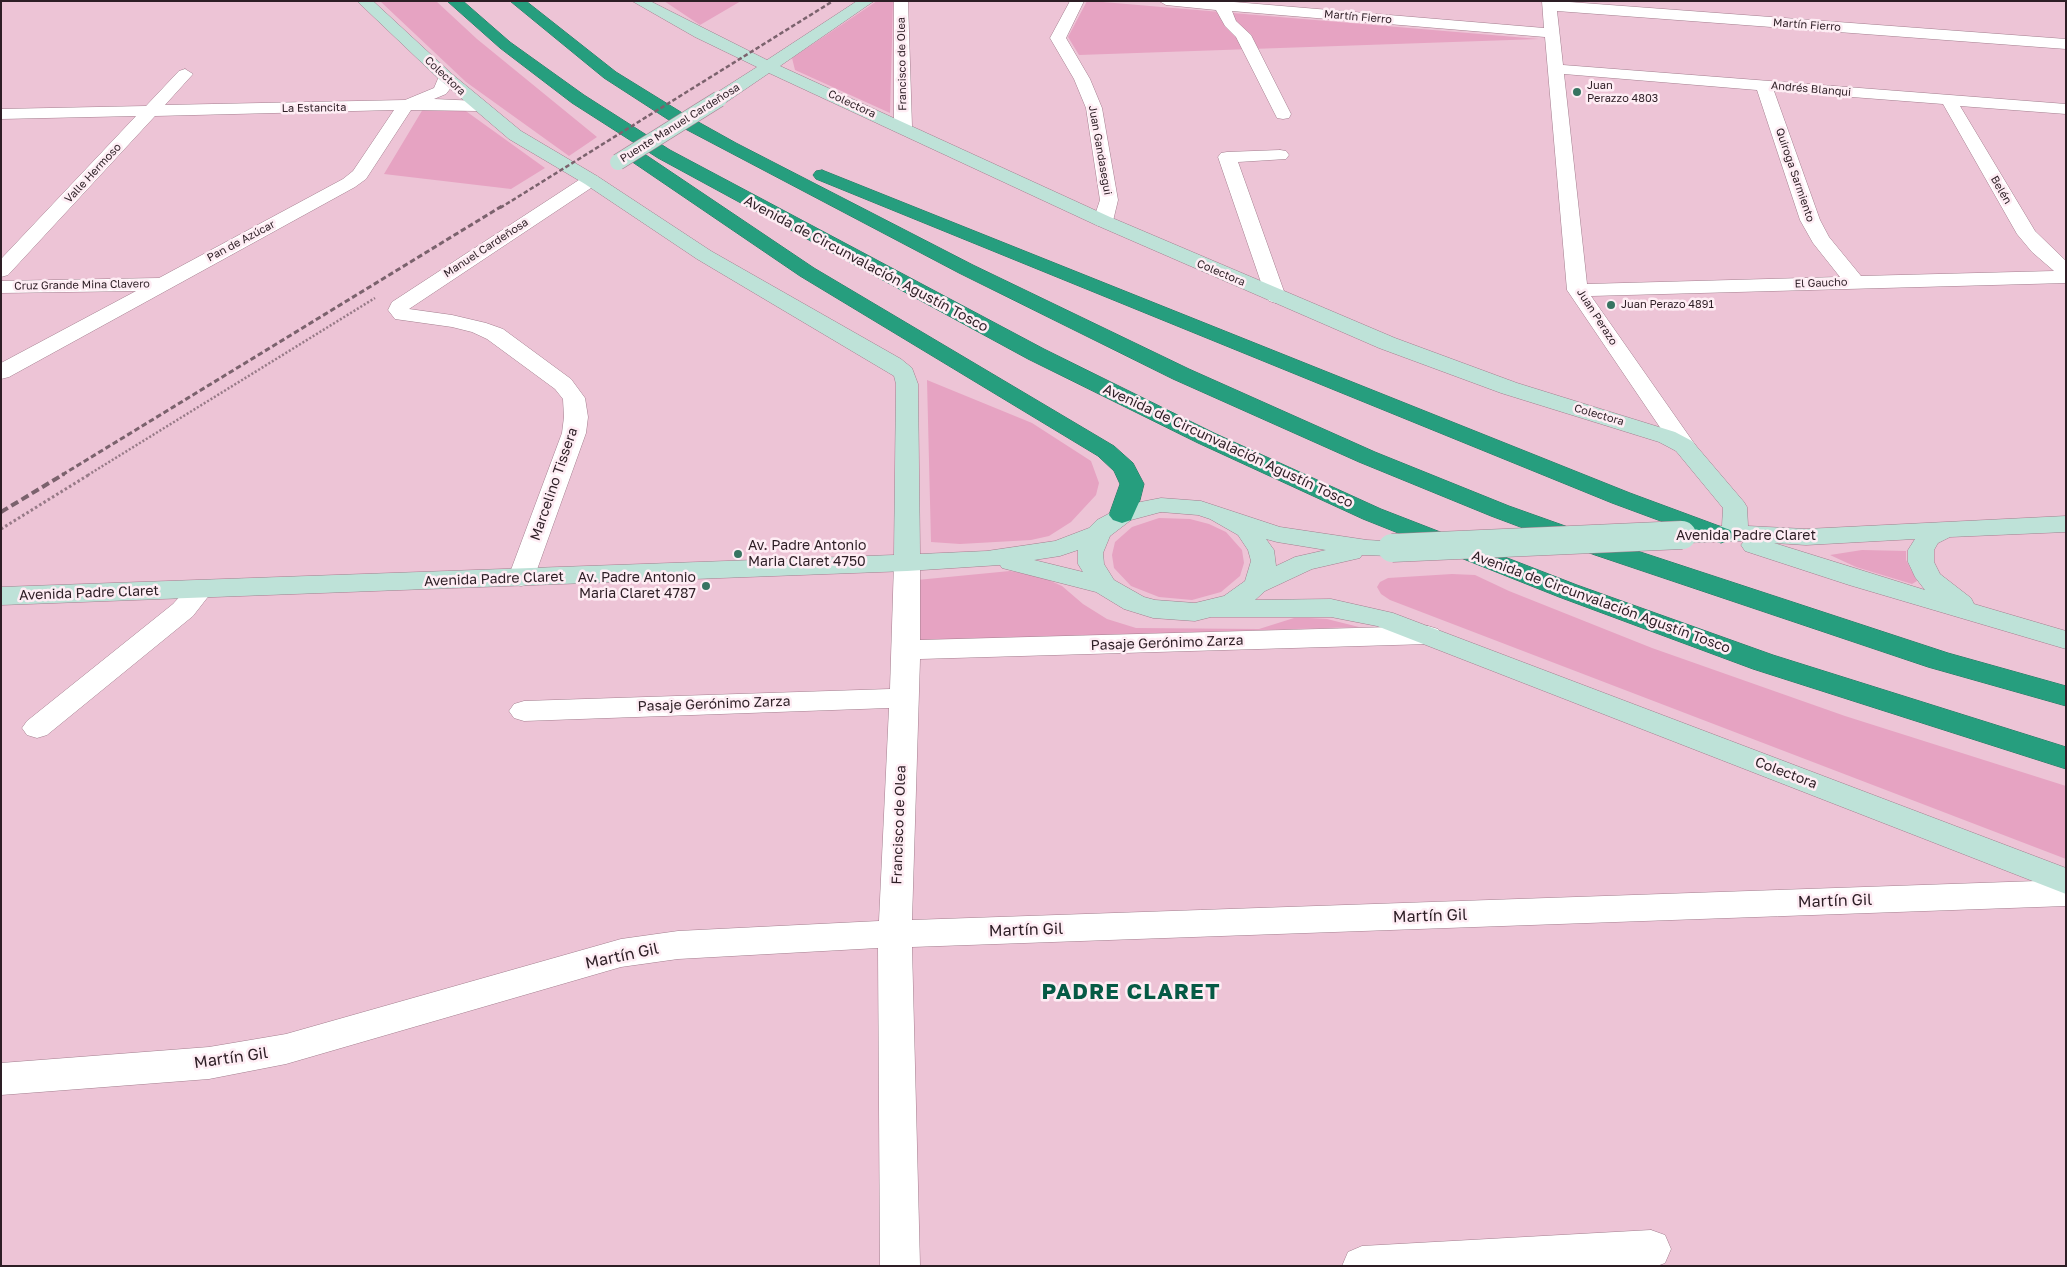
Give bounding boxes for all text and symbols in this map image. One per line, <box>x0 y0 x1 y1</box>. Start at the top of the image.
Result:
street label: Martín Fierro <box>1324 7 1392 27</box>
street label: Martín Fierro <box>1773 16 1841 34</box>
street label: Francisco de Olea <box>895 17 909 111</box>
street label: Colectora <box>422 54 468 98</box>
place label: Juan Perazzo 4803 <box>1587 79 1658 105</box>
street label: Andrés Blanqui <box>1770 79 1852 99</box>
street label: Puente Manuel Cardeñosa <box>618 81 742 165</box>
marker: Juan Perazzo 4803 <box>1571 86 1583 98</box>
street label: Colectora <box>826 87 878 121</box>
street label: La Estancita <box>281 101 347 115</box>
street label: Juan Gandasegui <box>1086 104 1114 196</box>
street label: Quiroga Sarmiento <box>1773 126 1817 224</box>
street label: Valle Hermoso <box>62 140 124 206</box>
street label: Belén <box>1988 174 2014 206</box>
street label: Avenida de Circunvalación Agustín Tosco <box>741 192 991 336</box>
street label: Manuel Cardeñosa <box>441 216 531 280</box>
street label: Pan de Azúcar <box>205 218 277 264</box>
street label: Colectora <box>1195 257 1247 289</box>
street label: El Gaucho <box>1794 275 1848 291</box>
street label: Cruz Grande Mina Clavero <box>14 277 150 293</box>
street label: Juan Perazo <box>1574 286 1620 348</box>
place label: Juan Perazo 4891 <box>1621 298 1714 312</box>
marker: Juan Perazo 4891 <box>1605 299 1617 311</box>
street label: Avenida de Circunvalación Agustín Tosco <box>1100 381 1356 511</box>
street label: Colectora <box>1573 402 1625 428</box>
street label: Marcelino Tissera <box>527 425 581 543</box>
street label: Avenida Padre Claret <box>1676 528 1816 544</box>
place label: Av. Padre Antonio Maria Claret 4750 <box>748 538 866 570</box>
street label: Avenida de Circunvalación Agustín Tosco <box>1469 547 1733 657</box>
marker: Av. Padre Antonio Maria Claret 4750 <box>732 548 744 560</box>
street label: Avenida Padre Claret <box>424 568 564 590</box>
place label: Av. Padre Antonio Maria Claret 4787 <box>578 570 696 602</box>
marker: Av. Padre Antonio Maria Claret 4787 <box>700 580 712 592</box>
street label: Avenida Padre Claret <box>19 582 159 604</box>
street label: Pasaje Gerónimo Zarza <box>1090 632 1244 654</box>
street label: Pasaje Gerónimo Zarza <box>637 693 791 715</box>
street label: Colectora <box>1753 753 1819 793</box>
street label: Francisco de Olea <box>889 765 909 885</box>
street label: Martín Gil <box>1797 890 1873 912</box>
street label: Martín Gil <box>1392 905 1468 927</box>
street label: Martín Gil <box>988 919 1064 941</box>
street label: Martín Gil <box>584 939 660 973</box>
district label: PADRE CLARET <box>1040 979 1222 1005</box>
street label: Martín Gil <box>193 1043 269 1073</box>

